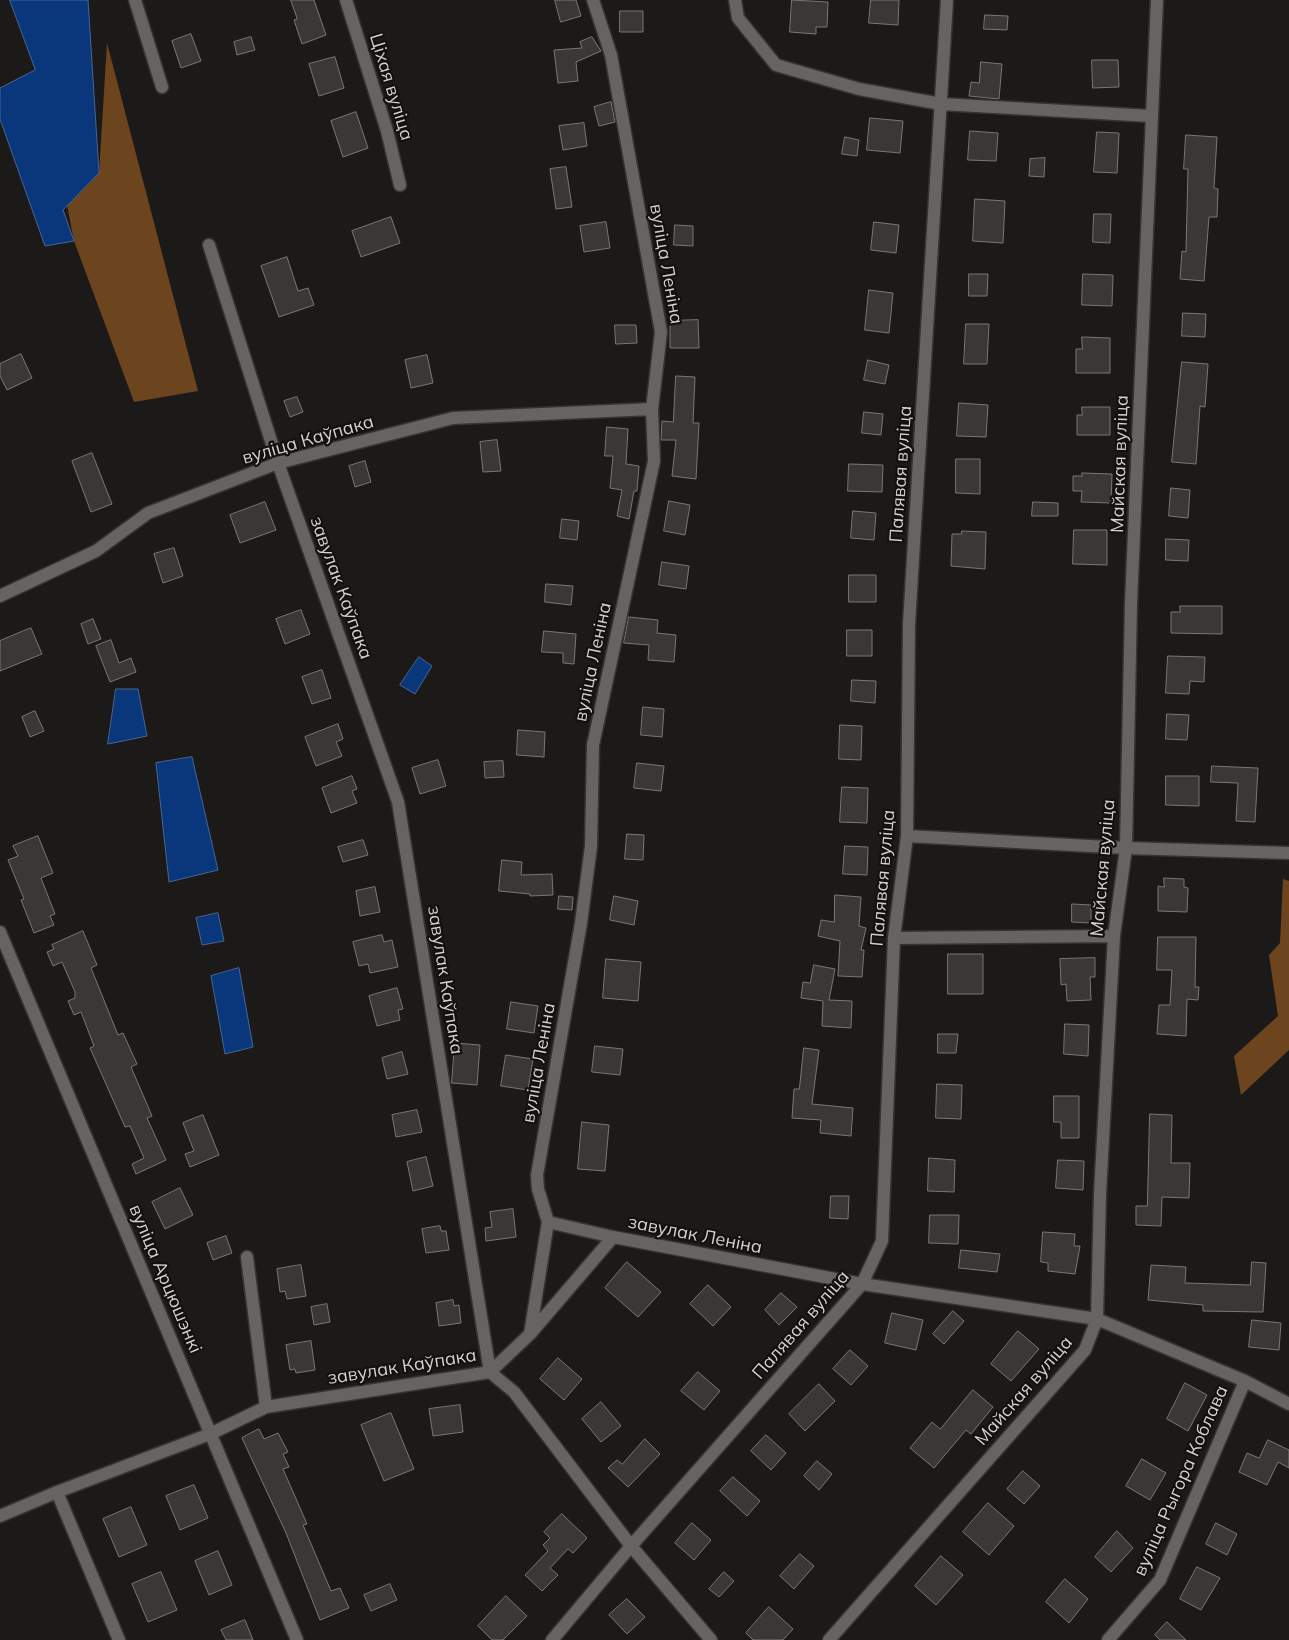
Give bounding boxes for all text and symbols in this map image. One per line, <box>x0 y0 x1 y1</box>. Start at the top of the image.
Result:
street label: Ціхая вуліца <box>365 31 417 143</box>
street label: вуліца Леніна <box>645 202 687 326</box>
street label: Майская вуліца <box>1107 395 1133 533</box>
street label: Палявая вуліца <box>885 405 917 543</box>
street label: вуліца Каўпака <box>240 411 376 469</box>
street label: завулак Каўпака <box>305 514 377 662</box>
street label: вуліца Леніна <box>570 600 616 724</box>
street label: Майская вуліца <box>1086 798 1120 938</box>
street label: Палявая вуліца <box>866 809 900 947</box>
street label: завулак Каўпака <box>423 904 467 1056</box>
street label: вуліца Леніна <box>518 1001 560 1125</box>
street label: вуліца Арцюшэнкі <box>124 1201 206 1357</box>
street label: завулак Леніна <box>626 1211 764 1259</box>
street label: Палявая вуліца <box>748 1266 854 1384</box>
street label: Майская вуліца <box>971 1332 1077 1450</box>
street label: завулак Каўпака <box>326 1345 478 1389</box>
street label: вуліца Рыгора Коблава <box>1129 1382 1233 1580</box>

